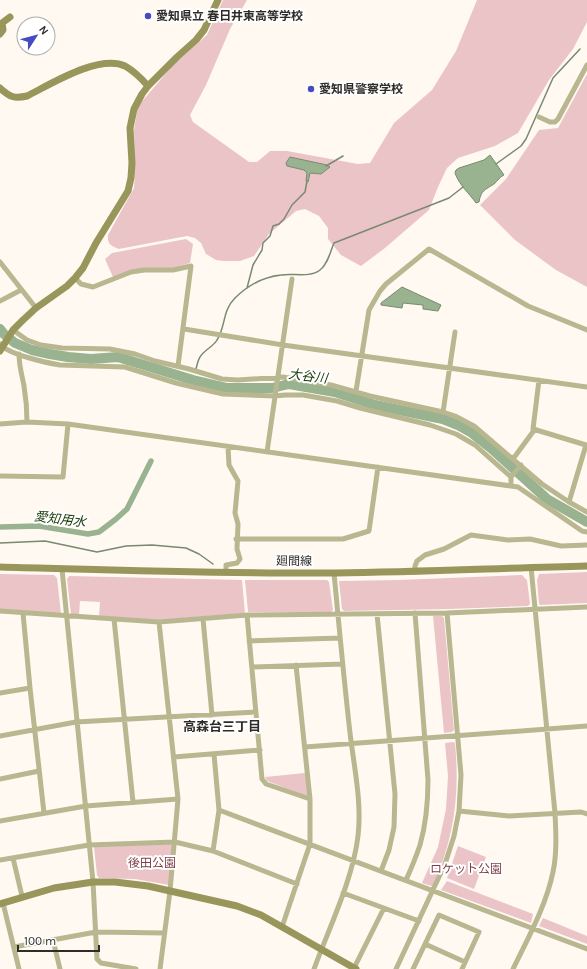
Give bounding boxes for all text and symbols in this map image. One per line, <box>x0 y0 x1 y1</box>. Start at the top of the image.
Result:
place label: 愛知県立 春日井東高等学校 <box>156 9 303 23</box>
marker: 愛知県立 春日井東高等学校 <box>143 11 153 21</box>
north arrow <box>16 16 56 56</box>
text: N <box>36 23 51 37</box>
place label: 愛知県警察学校 <box>319 82 403 96</box>
marker: 愛知県警察学校 <box>306 84 316 94</box>
water label: 大谷川 <box>288 366 330 386</box>
water label: 愛知用水 <box>33 508 89 530</box>
street label: 廻間線 <box>276 554 312 568</box>
district label: 高森台三丁目 <box>183 719 261 734</box>
park label: 後田公園 <box>128 856 176 870</box>
park label: ロケット公園 <box>430 862 502 876</box>
scale bar <box>18 927 99 953</box>
text: 100 m <box>24 934 56 948</box>

